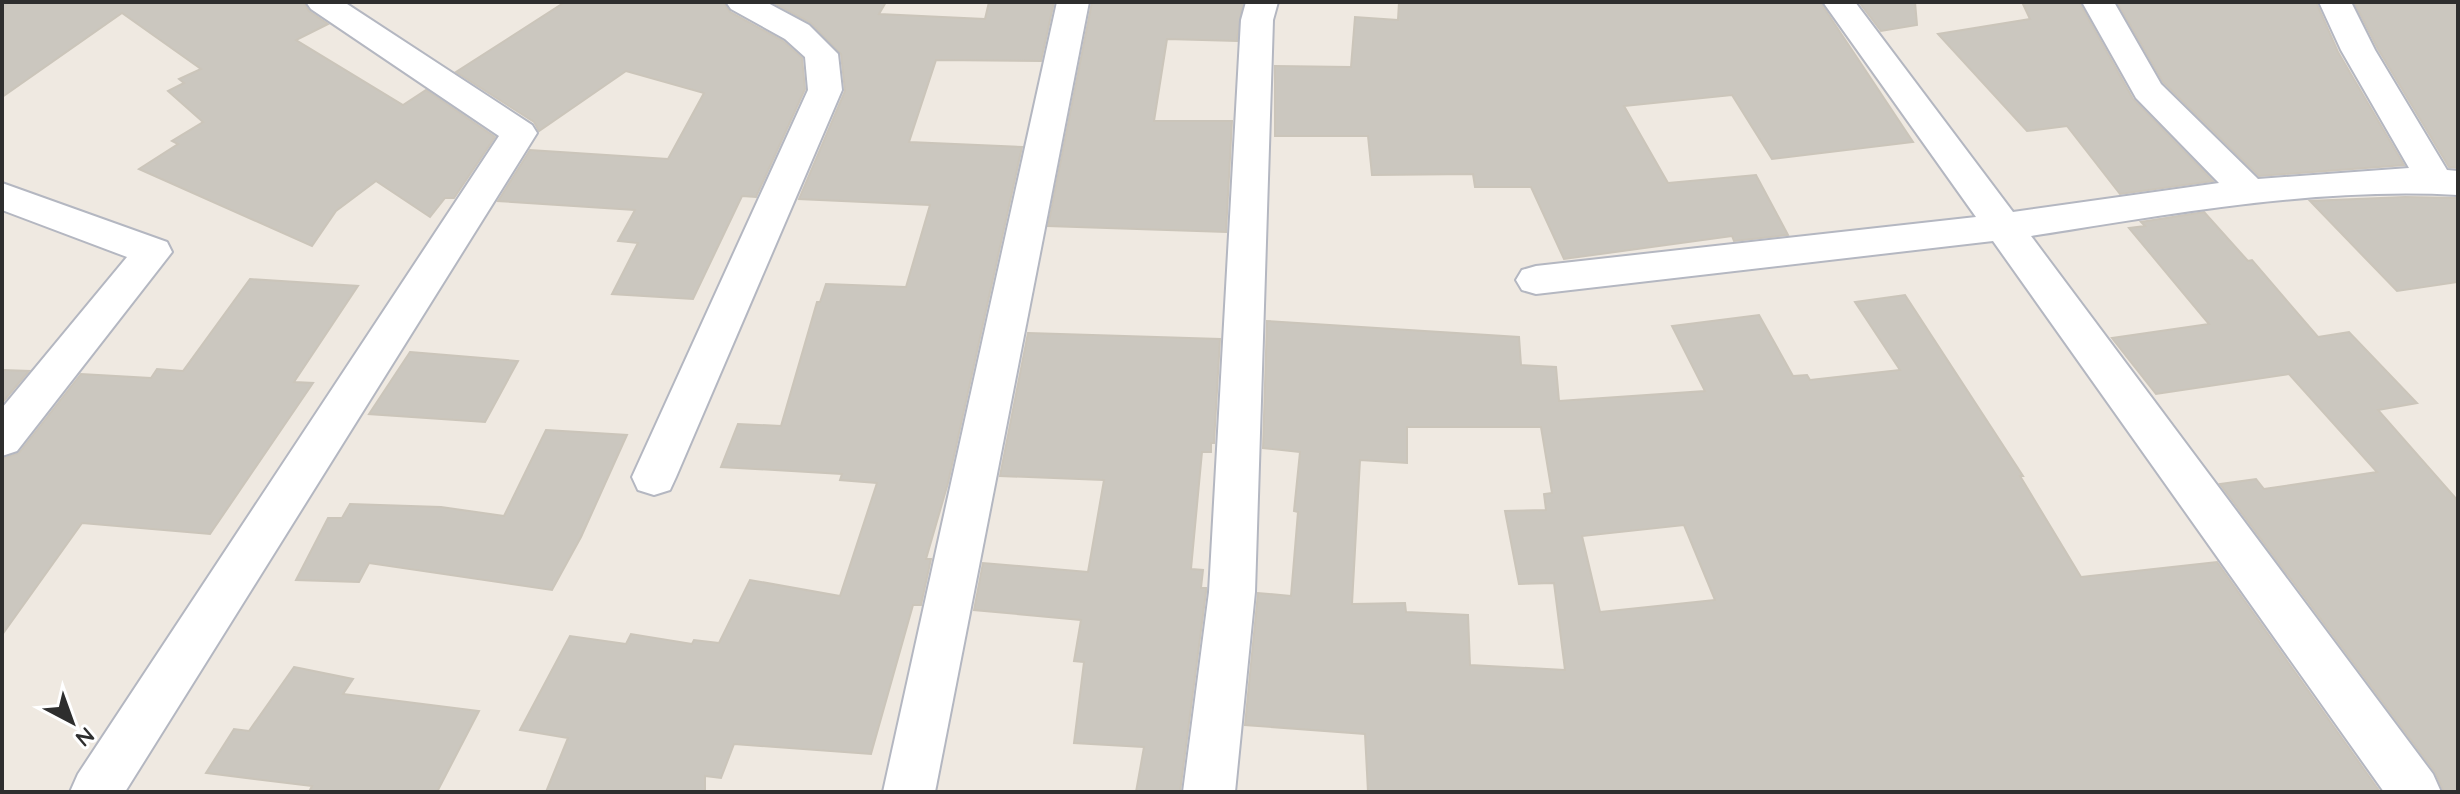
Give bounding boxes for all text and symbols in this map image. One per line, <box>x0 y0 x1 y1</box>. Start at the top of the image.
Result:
north arrow <box>32 682 112 762</box>
text: N <box>70 721 100 753</box>

